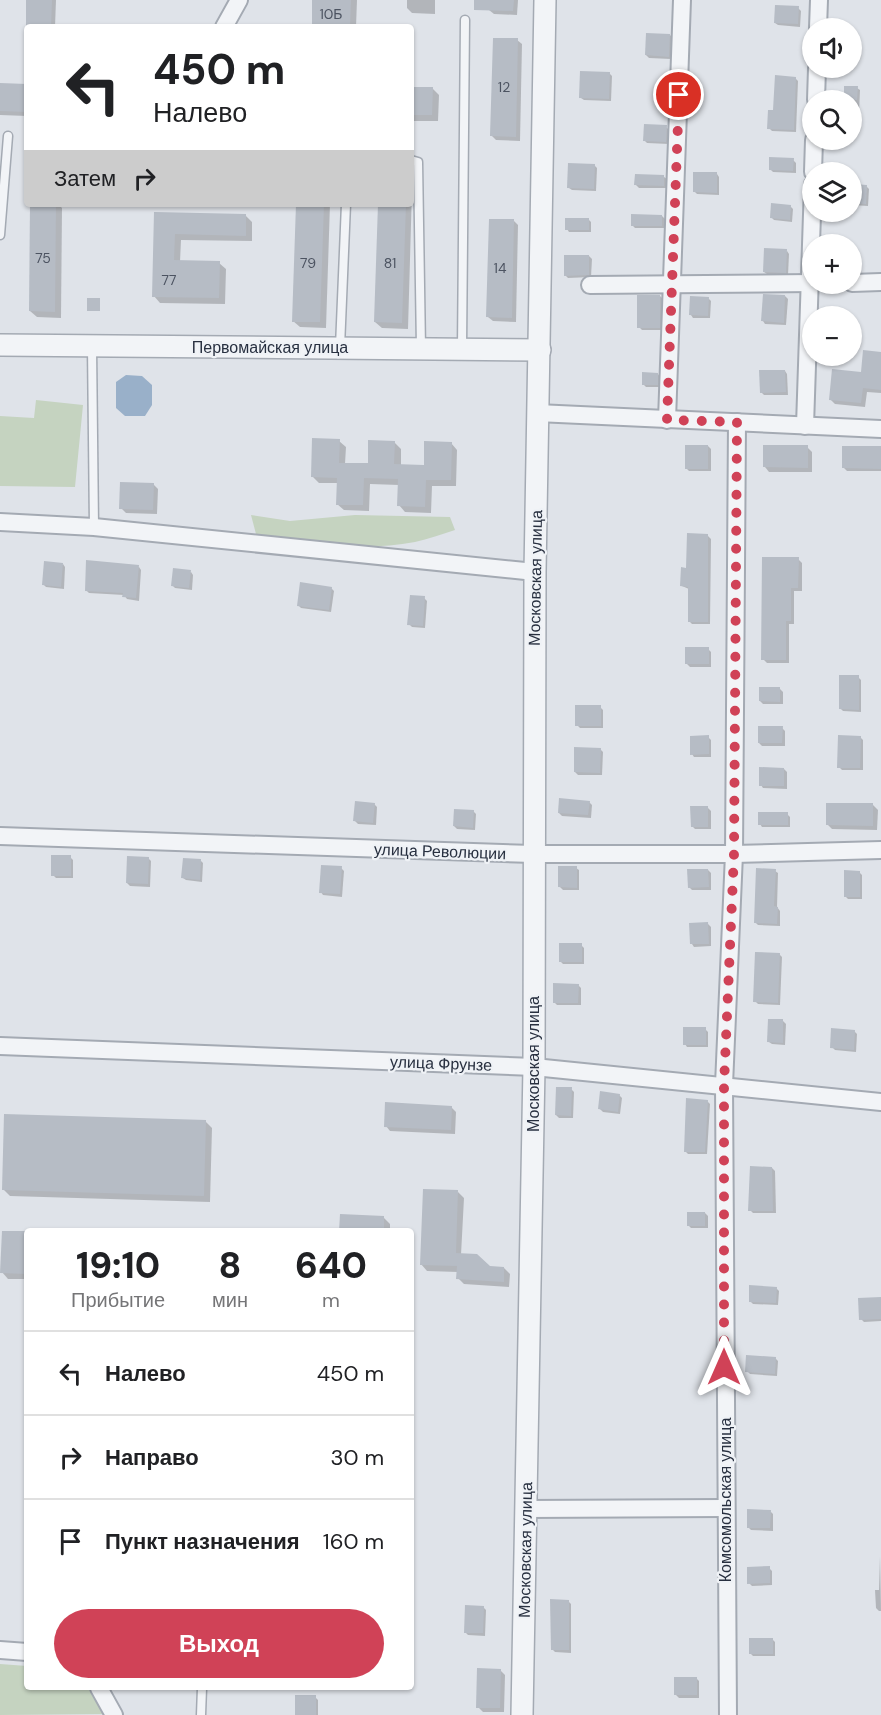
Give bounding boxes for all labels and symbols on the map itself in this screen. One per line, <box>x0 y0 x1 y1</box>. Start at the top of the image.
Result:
house number: 10Б <box>319 5 343 23</box>
pin <box>653 69 704 120</box>
house number: 12 <box>498 78 510 96</box>
house number: 75 <box>35 249 51 267</box>
house number: 79 <box>300 254 316 272</box>
house number: 81 <box>384 254 396 272</box>
house number: 14 <box>494 259 507 277</box>
house number: 77 <box>162 271 176 289</box>
street label: Первомайская улица <box>192 337 348 358</box>
street label: Московская улица <box>524 510 547 646</box>
street label: улица Революции <box>373 839 506 864</box>
street label: Московская улица <box>523 996 544 1132</box>
street label: улица Фрунзе <box>390 1051 492 1076</box>
position arrow <box>692 1335 756 1399</box>
street label: Комсомольская улица <box>715 1418 736 1582</box>
street label: Московская улица <box>514 1482 537 1618</box>

